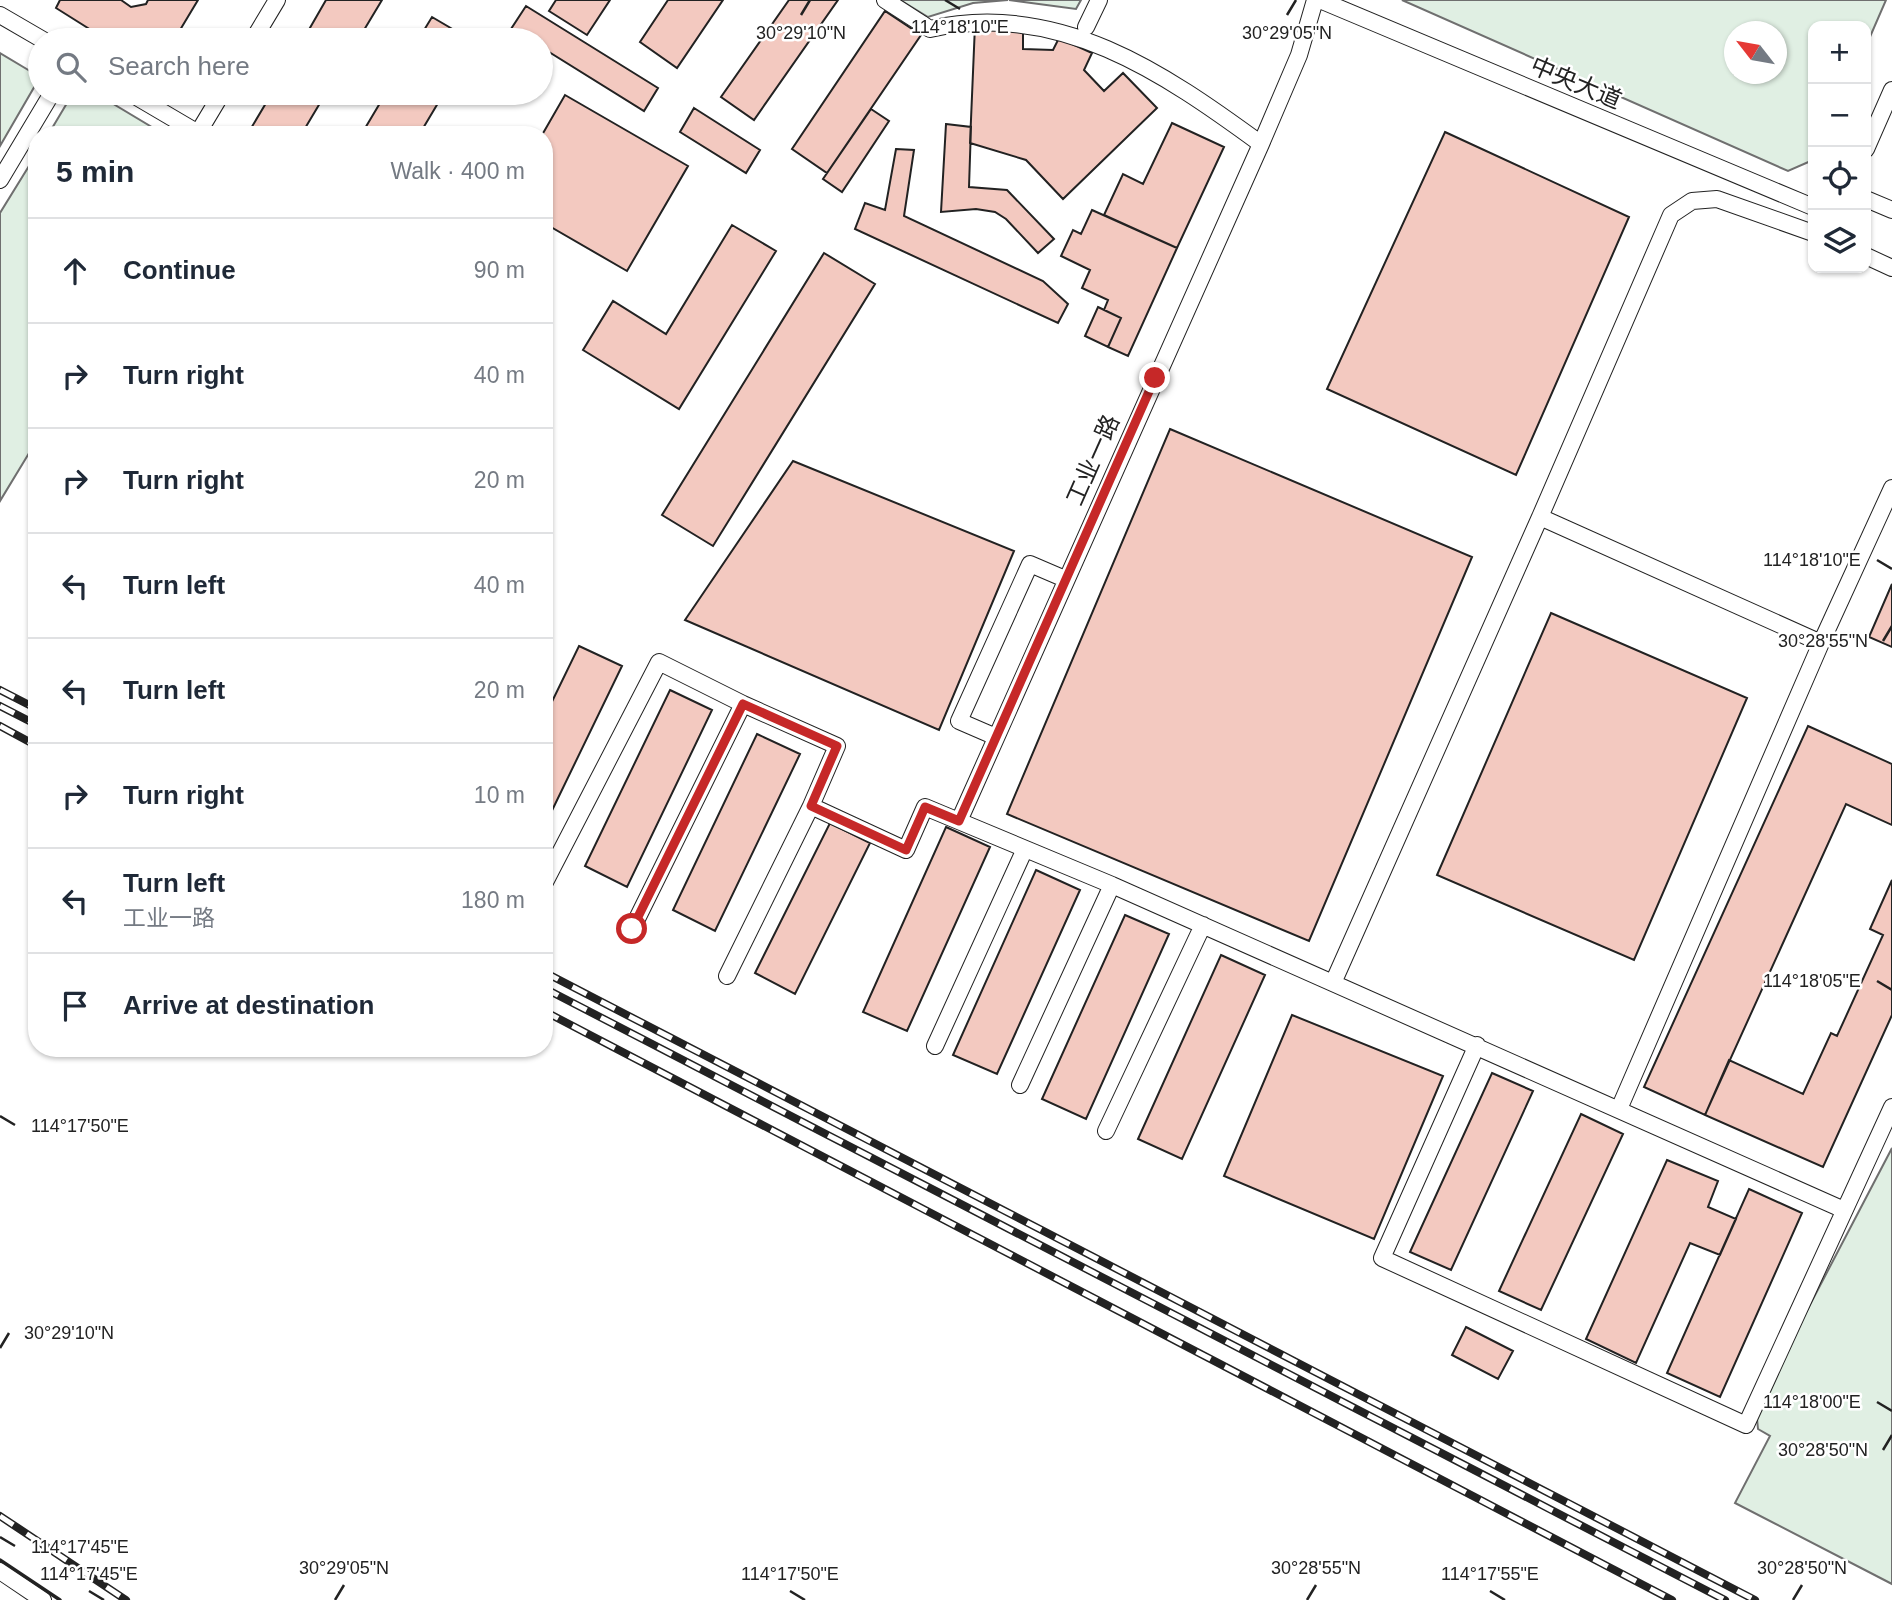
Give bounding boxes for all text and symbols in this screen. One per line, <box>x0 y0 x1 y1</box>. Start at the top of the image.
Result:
text: 114°18'10"E <box>911 17 1009 37</box>
north arrow <box>1724 21 1787 84</box>
map controls <box>1808 21 1871 273</box>
button: + <box>1808 21 1871 84</box>
text: 30°29'10"N <box>756 23 846 43</box>
text: 30°29'05"N <box>1242 23 1332 43</box>
search box <box>28 28 553 105</box>
icon: search <box>52 48 90 86</box>
text: Search here <box>108 51 250 81</box>
street label: 中央大道 <box>1527 51 1626 114</box>
button: − <box>1808 84 1871 147</box>
button: locate <box>1808 147 1871 210</box>
text: 5 min <box>56 155 134 188</box>
text: Walk · 400 m <box>390 158 525 184</box>
button: layers <box>1808 210 1871 273</box>
icon: ahead <box>56 252 94 290</box>
text: Continue <box>123 255 236 285</box>
text: 90 m <box>474 257 525 283</box>
icon: right <box>56 357 94 395</box>
text: Turn right <box>123 360 244 390</box>
text: 40 m <box>474 362 525 388</box>
route end <box>1139 362 1170 393</box>
street label: 工业一路 <box>1061 410 1124 509</box>
icon: right <box>56 462 94 500</box>
text: Turn right <box>123 465 244 495</box>
text: 20 m <box>474 467 525 493</box>
text: 114°18'10"E <box>1763 550 1861 570</box>
icon: left <box>56 567 94 605</box>
text: Turn left <box>123 570 225 600</box>
text: 40 m <box>474 572 525 598</box>
text: 30°28'55"N <box>1778 631 1868 651</box>
icon: left <box>56 672 94 710</box>
text: Turn left <box>123 675 225 705</box>
text: 20 m <box>474 677 525 703</box>
icon: right <box>56 777 94 815</box>
text: Turn right <box>123 780 244 810</box>
text: 10 m <box>474 782 525 808</box>
text: Turn left <box>123 868 225 898</box>
icon: left <box>56 882 94 920</box>
text: 180 m <box>461 887 525 913</box>
text: 工业一路 <box>123 905 215 931</box>
route start <box>616 913 647 944</box>
text: 114°18'05"E <box>1763 971 1861 991</box>
icon: arrive <box>56 987 94 1025</box>
text: Arrive at destination <box>123 990 374 1020</box>
text: 114°17'50"E <box>31 1116 129 1136</box>
text: 30°29'10"N <box>24 1323 114 1343</box>
text: 114°18'00"E <box>1763 1392 1861 1412</box>
text: 30°28'50"N <box>1778 1440 1868 1460</box>
text: 114°17'45"E <box>31 1537 129 1557</box>
text: 30°29'05"N <box>299 1558 389 1578</box>
text: 30°28'55"N <box>1271 1558 1361 1578</box>
text: 30°28'50"N <box>1757 1558 1847 1578</box>
text: 114°17'45"E <box>40 1564 138 1584</box>
text: 114°17'50"E <box>741 1564 839 1584</box>
text: 114°17'55"E <box>1441 1564 1539 1584</box>

